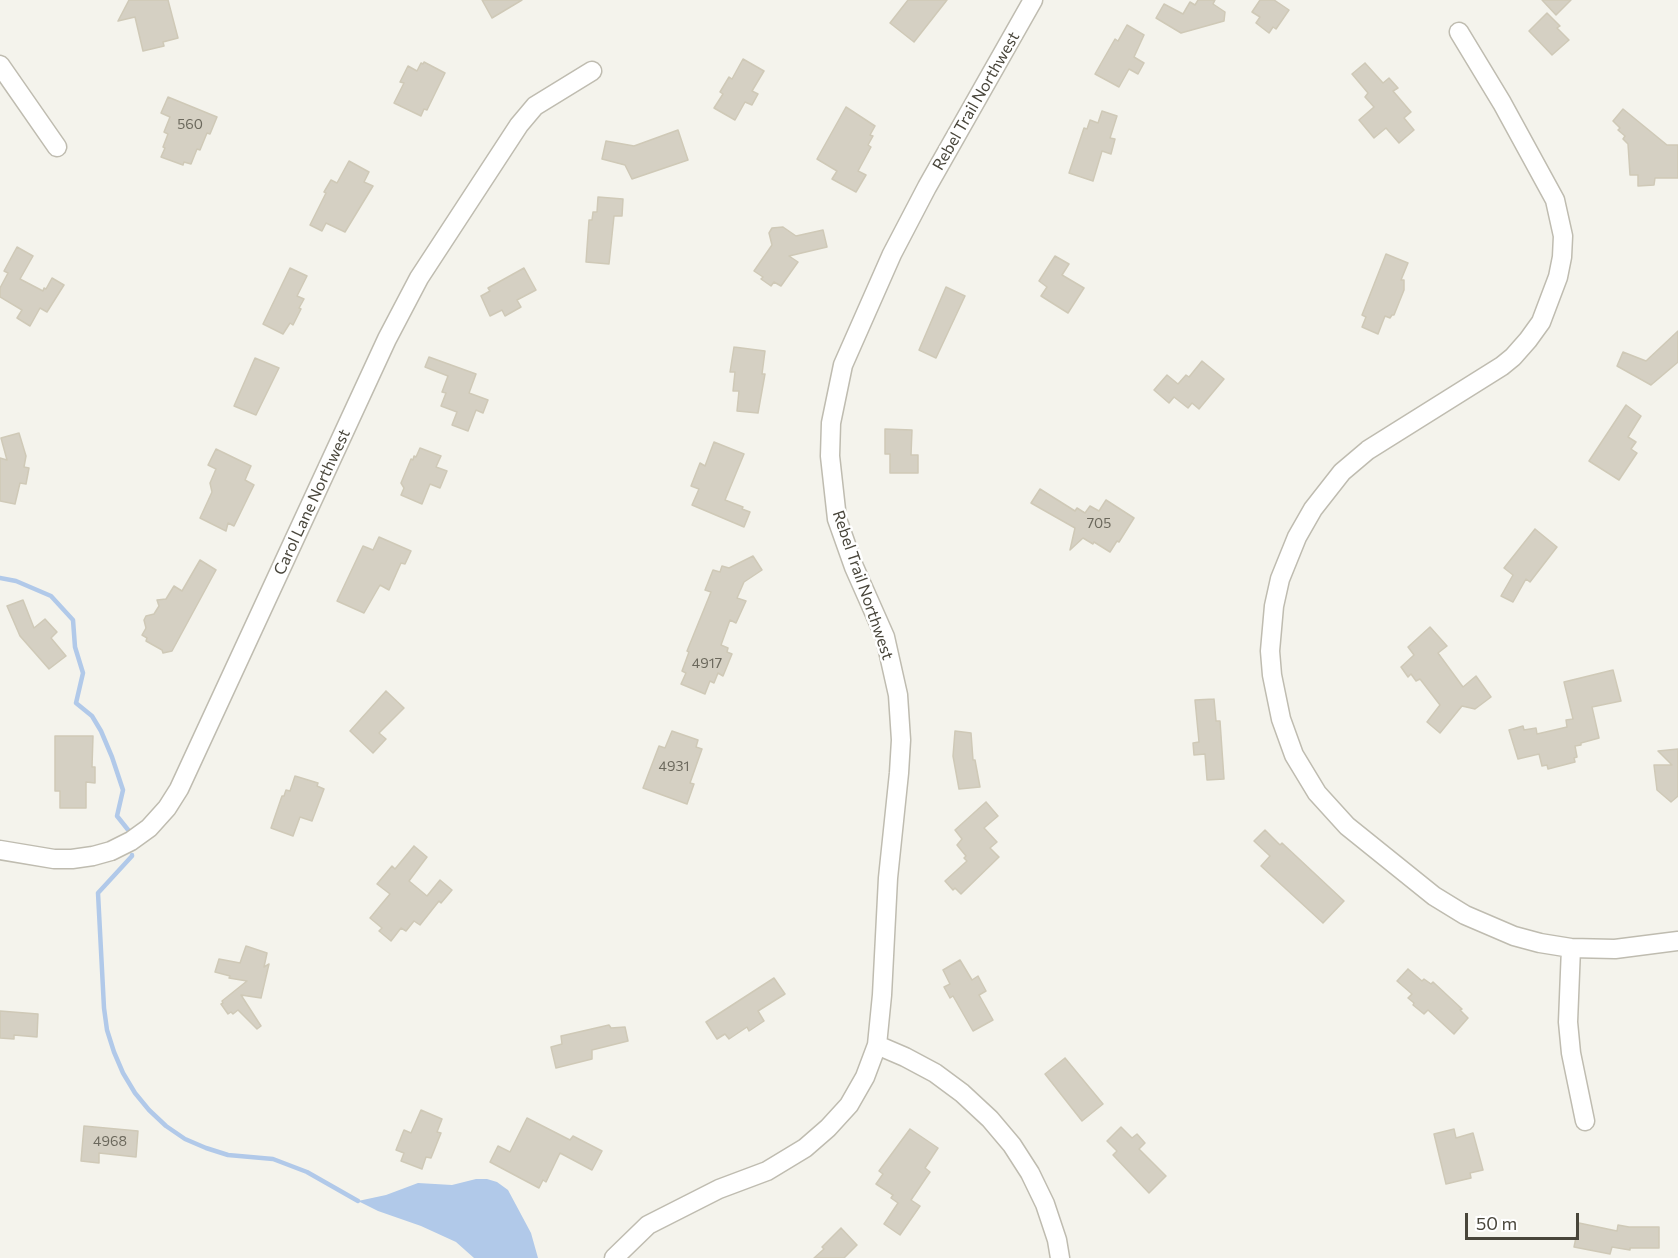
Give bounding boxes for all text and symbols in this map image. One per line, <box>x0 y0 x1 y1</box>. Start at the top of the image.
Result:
street label: Rebel Trail Northwest <box>928 28 1024 174</box>
house number: 560 <box>177 116 203 132</box>
street label: Carol Lane Northwest <box>270 426 354 578</box>
street label: Rebel Trail Northwest <box>828 508 898 662</box>
house number: 705 <box>1087 515 1111 531</box>
house number: 4917 <box>692 655 722 671</box>
house number: 4931 <box>659 758 689 774</box>
house number: 4968 <box>93 1133 127 1149</box>
scale bar <box>1468 1201 1582 1239</box>
text: 50 m <box>1476 1212 1517 1234</box>

